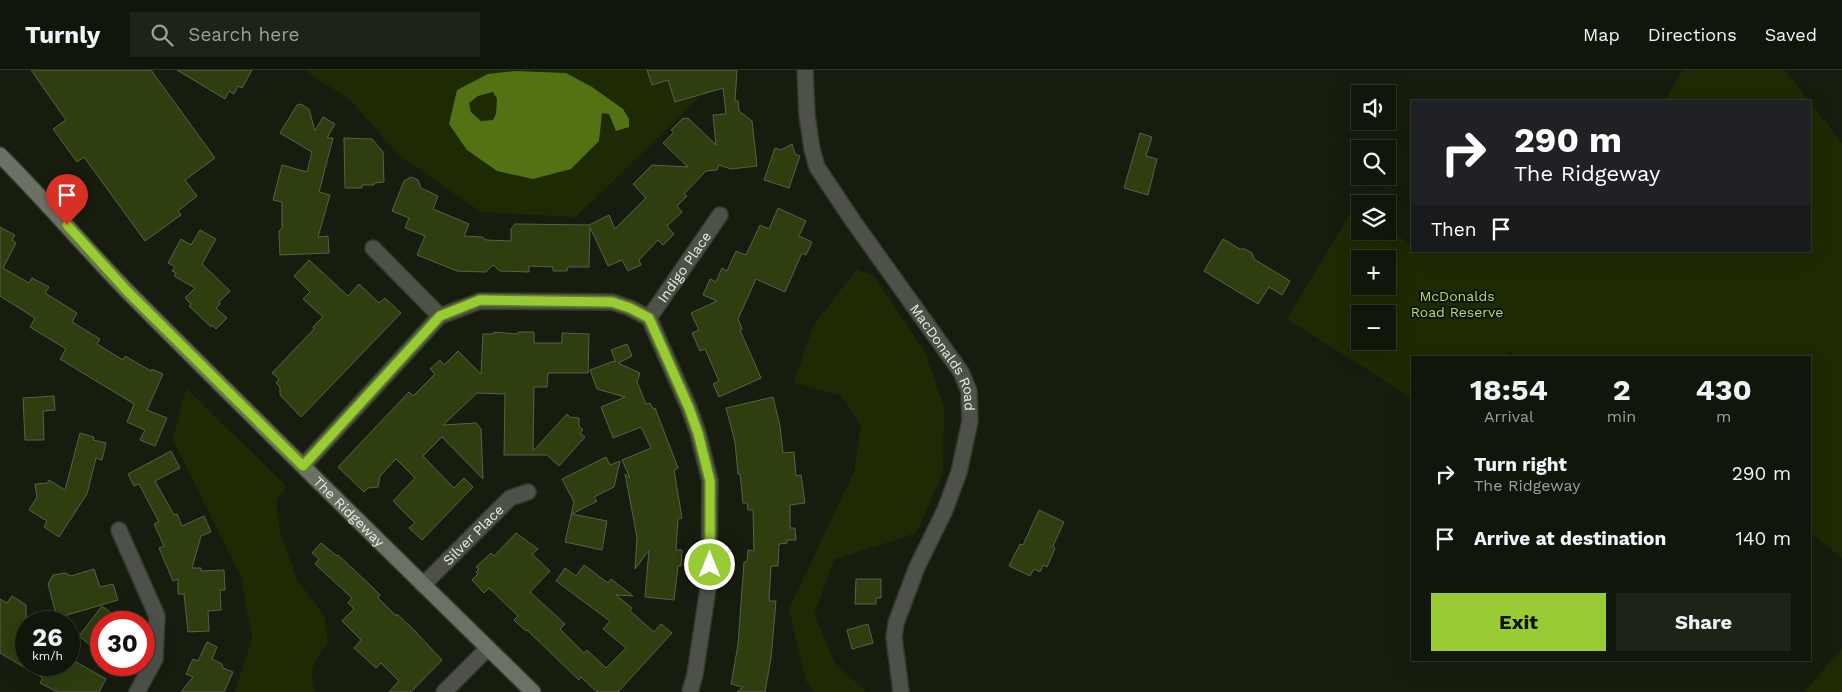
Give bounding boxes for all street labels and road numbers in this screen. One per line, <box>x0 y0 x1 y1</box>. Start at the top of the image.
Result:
street label: Indigo Place <box>654 228 714 306</box>
street label: MacDonalds Road <box>907 301 978 411</box>
street label: The Ridgeway <box>310 473 388 551</box>
street label: Silver Place <box>440 501 507 568</box>

